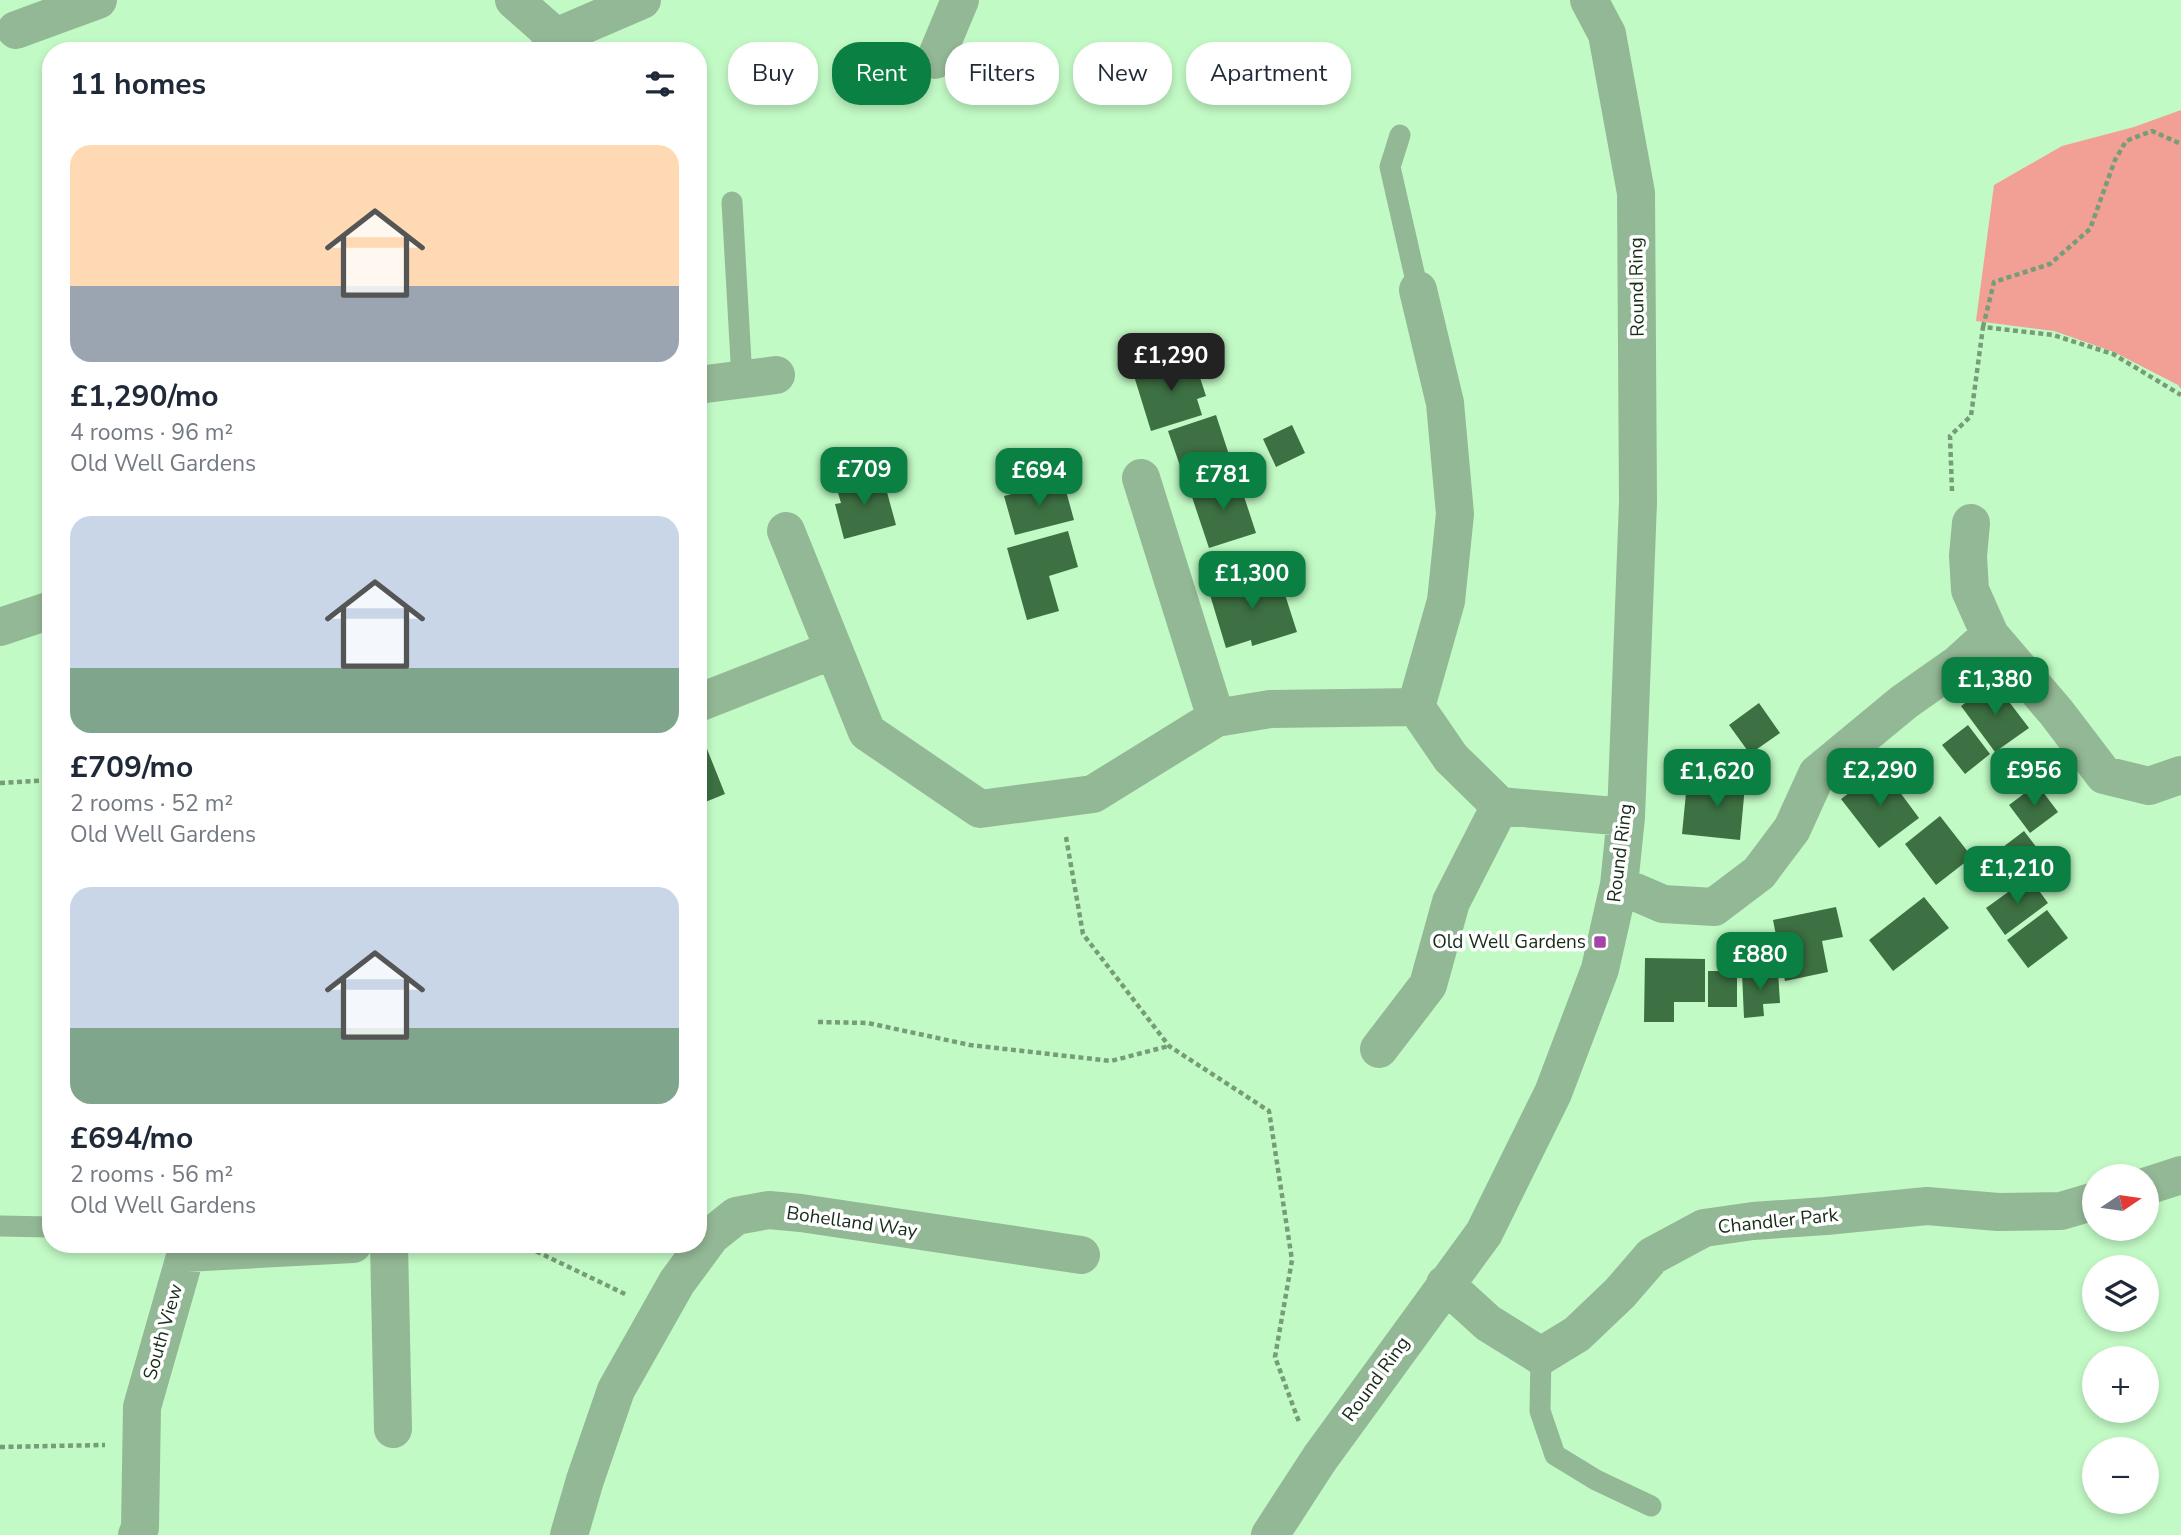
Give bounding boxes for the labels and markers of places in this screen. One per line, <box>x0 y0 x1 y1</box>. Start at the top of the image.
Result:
pin: £1,290 <box>1114 334 1228 393</box>
pin: £709 <box>823 448 905 507</box>
pin: £694 <box>998 448 1080 508</box>
pin: £781 <box>1182 452 1264 512</box>
pin: £1,300 <box>1195 552 1309 611</box>
pin: £1,380 <box>1938 658 2052 717</box>
pin: £2,290 <box>1823 748 1937 808</box>
pin: £956 <box>1993 748 2075 808</box>
pin: £1,620 <box>1660 750 1774 809</box>
pin: £1,210 <box>1960 846 2074 906</box>
place label: Old Well Gardens <box>1432 929 1586 955</box>
pin: £880 <box>1719 932 1801 992</box>
marker: Old Well Gardens <box>1592 934 1608 950</box>

